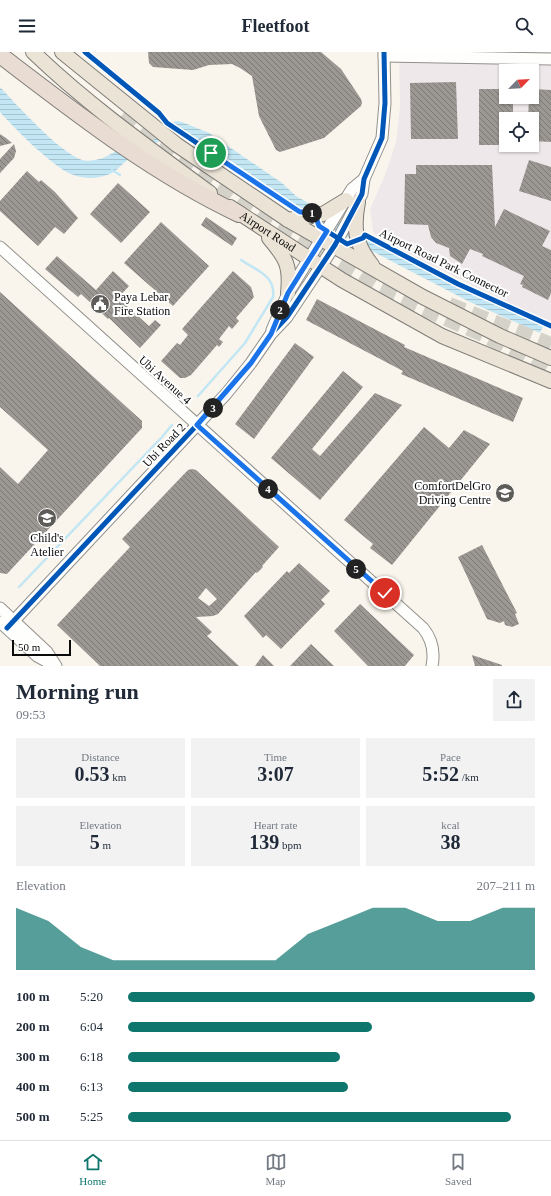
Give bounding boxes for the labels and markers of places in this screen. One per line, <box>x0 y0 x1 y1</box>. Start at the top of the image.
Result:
pin <box>194 136 228 170</box>
pin: 1 <box>302 203 322 223</box>
place label: Paya Lebar Fire Station <box>114 290 170 318</box>
public building icon: Paya Lebar Fire Station <box>89 293 111 315</box>
pin: 2 <box>270 300 290 320</box>
pin: 3 <box>203 398 223 418</box>
pin: 4 <box>258 479 278 499</box>
place label: ComfortDelGro Driving Centre <box>414 479 491 507</box>
school or university icon: ComfortDelGro Driving Centre <box>494 482 516 504</box>
school or university icon: Child's Atelier <box>36 507 58 529</box>
place label: Child's Atelier <box>30 531 64 559</box>
pin: 5 <box>346 559 366 579</box>
pin <box>368 576 402 610</box>

